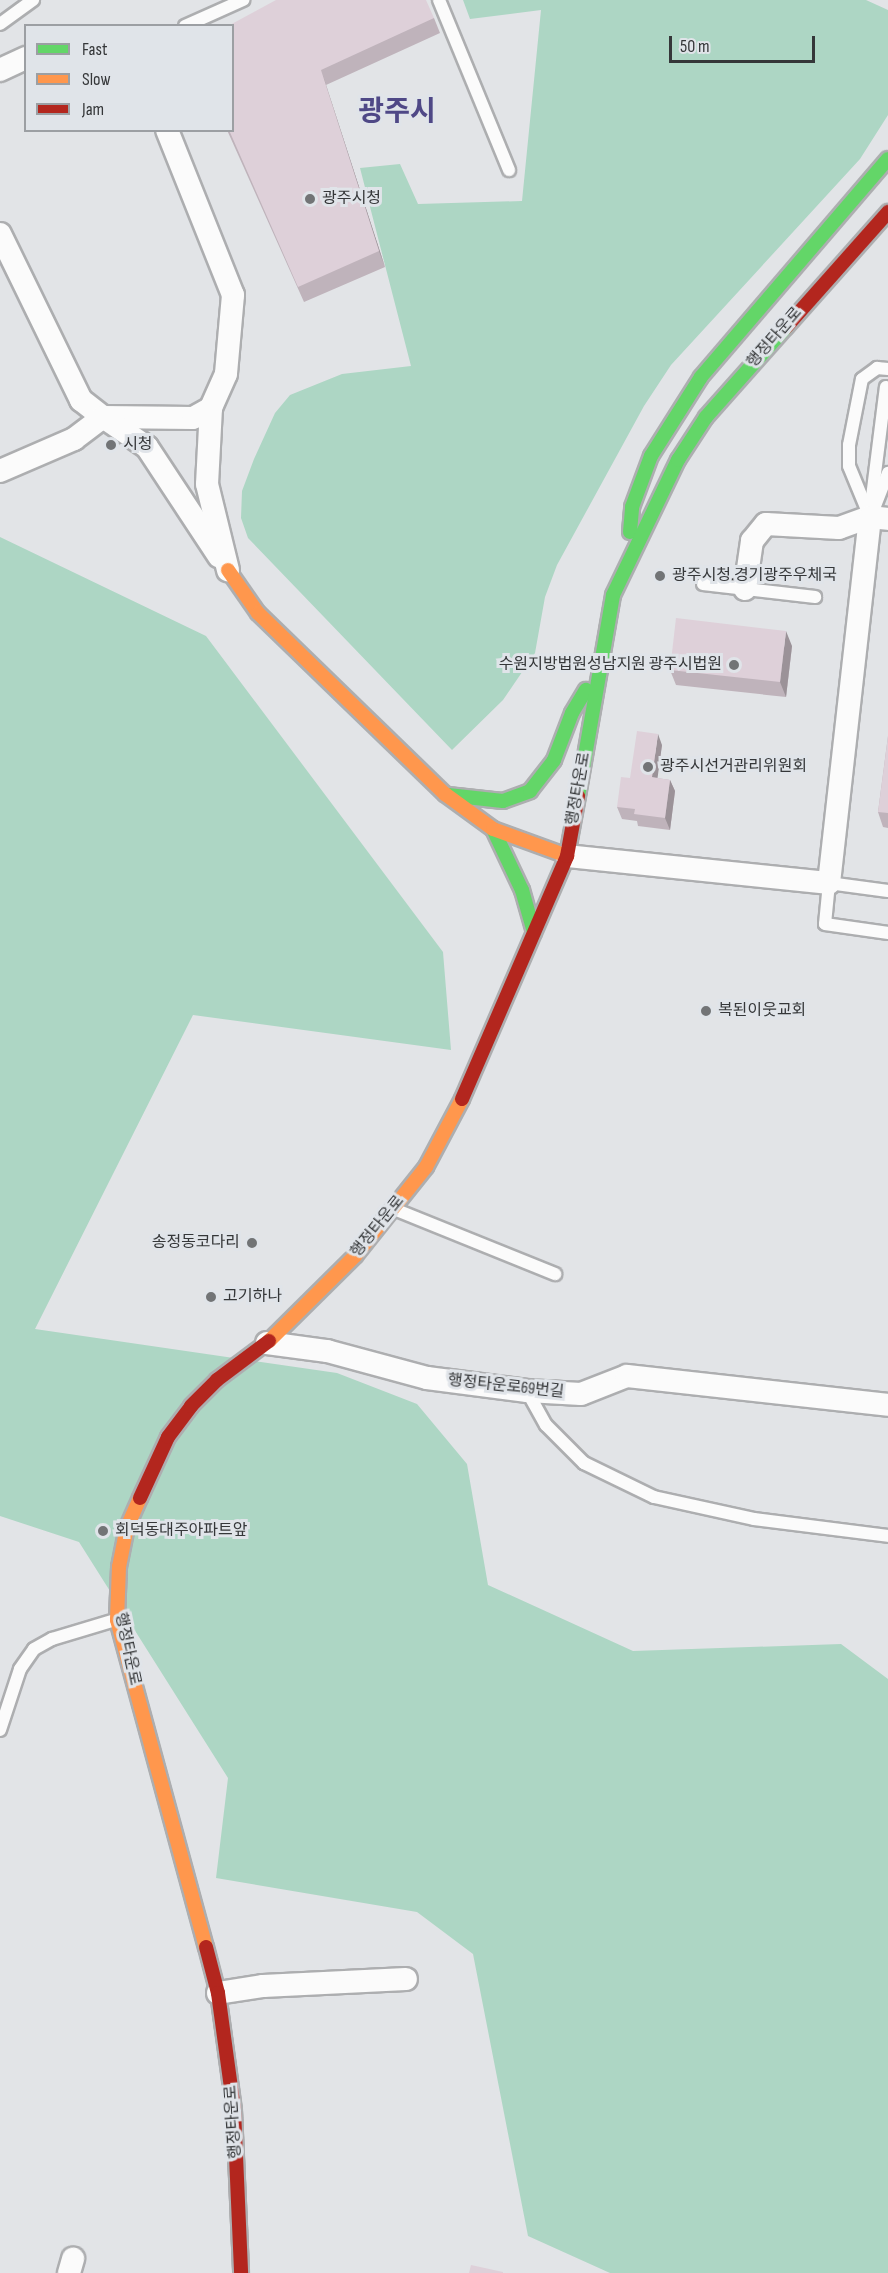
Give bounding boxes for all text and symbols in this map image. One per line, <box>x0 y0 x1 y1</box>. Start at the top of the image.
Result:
legend <box>24 24 234 132</box>
scale bar <box>672 24 818 62</box>
text: 50 m <box>680 36 710 57</box>
text: Fast <box>82 39 107 60</box>
text: Slow <box>82 69 111 90</box>
district label: 광주시 <box>358 95 436 129</box>
text: Jam <box>82 99 104 120</box>
place label: 광주시청 <box>322 189 381 209</box>
marker: 광주시청 <box>303 192 317 206</box>
street label: 행정타운로 <box>744 304 806 372</box>
place label: 시청 <box>123 435 152 455</box>
marker: 시청 <box>104 438 118 452</box>
place label: 광주시청.경기광주우체국 <box>672 566 837 586</box>
marker: 광주시청.경기광주우체국 <box>653 569 667 583</box>
place label: 수원지방법원성남지원 광주시법원 <box>499 655 722 675</box>
marker: 수원지방법원성남지원 광주시법원 <box>727 658 741 672</box>
street label: 행정타운로 <box>563 751 595 827</box>
place label: 광주시선거관리위원회 <box>660 757 807 777</box>
marker: 광주시선거관리위원회 <box>641 760 655 774</box>
place label: 복된이웃교회 <box>718 1001 806 1021</box>
marker: 복된이웃교회 <box>699 1004 713 1018</box>
street label: 행정타운로 <box>347 1192 409 1262</box>
place label: 송정동코다리 <box>152 1233 240 1253</box>
marker: 송정동코다리 <box>245 1236 259 1250</box>
place label: 고기하나 <box>223 1287 282 1307</box>
marker: 고기하나 <box>204 1290 218 1304</box>
street label: 행정타운로69번길 <box>447 1371 565 1403</box>
place label: 회덕동대주아파트앞 <box>115 1521 247 1541</box>
marker: 회덕동대주아파트앞 <box>96 1524 110 1538</box>
street label: 행정타운로 <box>110 1611 144 1687</box>
street label: 행정타운로 <box>222 2085 246 2159</box>

